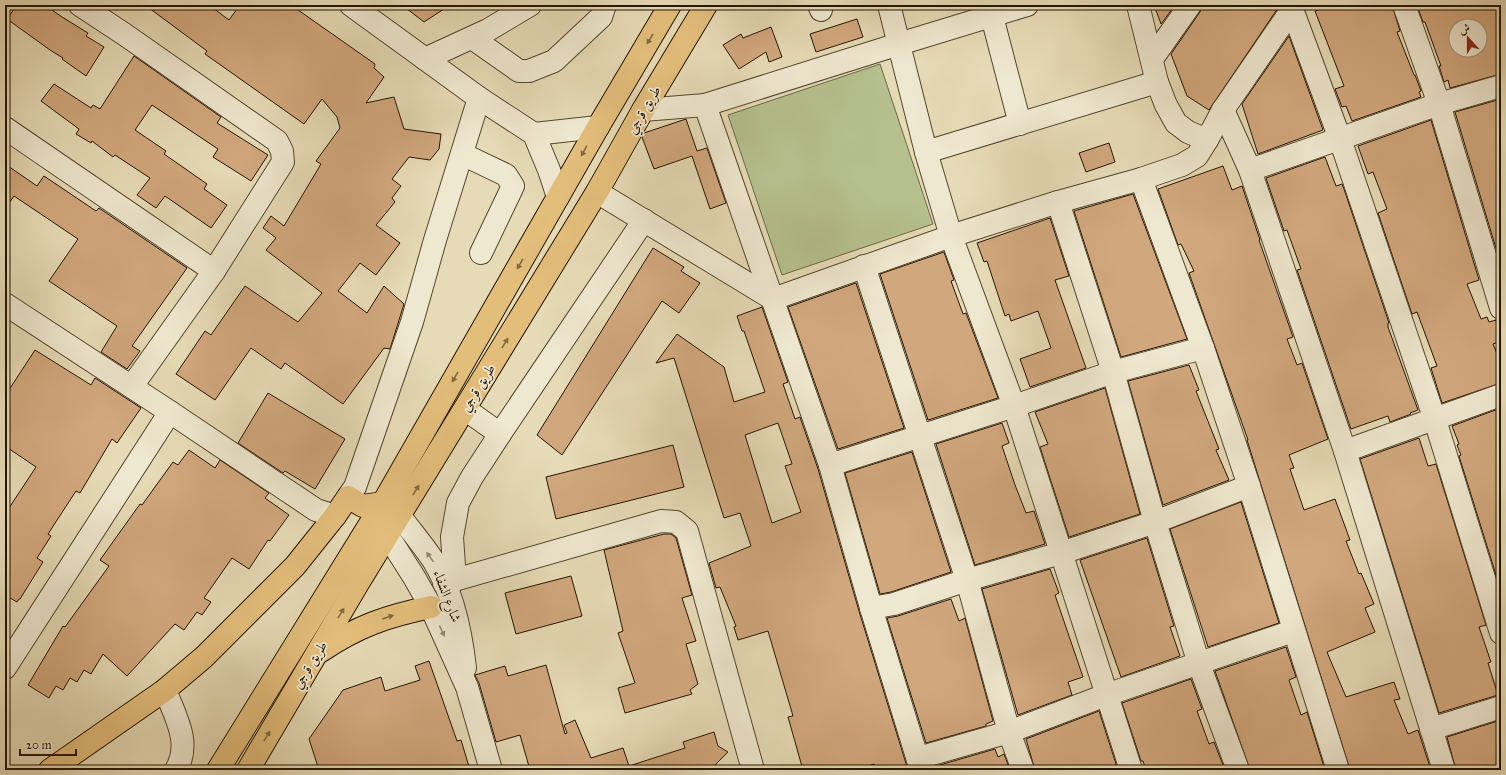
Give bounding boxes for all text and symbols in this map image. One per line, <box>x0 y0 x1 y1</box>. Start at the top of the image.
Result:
north arrow <box>1448 18 1488 58</box>
text: ش <box>1457 21 1472 37</box>
one-way arrow <box>646 34 654 44</box>
street label: طريق قرجي <box>623 83 667 139</box>
one-way arrow <box>581 145 587 156</box>
one-way arrow <box>516 258 523 269</box>
one-way arrow <box>502 337 509 349</box>
street label: طريق قرجي <box>457 361 501 417</box>
one-way arrow <box>452 371 459 382</box>
one-way arrow <box>412 485 420 495</box>
one-way arrow <box>426 551 434 562</box>
street label: شارع الشفاء <box>426 567 465 626</box>
one-way arrow <box>337 607 344 619</box>
one-way arrow <box>383 614 395 620</box>
one-way arrow <box>439 625 445 637</box>
street label: طريق قرجي <box>289 638 333 694</box>
one-way arrow <box>264 730 271 742</box>
scale bar <box>20 731 76 757</box>
text: 20 m <box>26 738 52 752</box>

